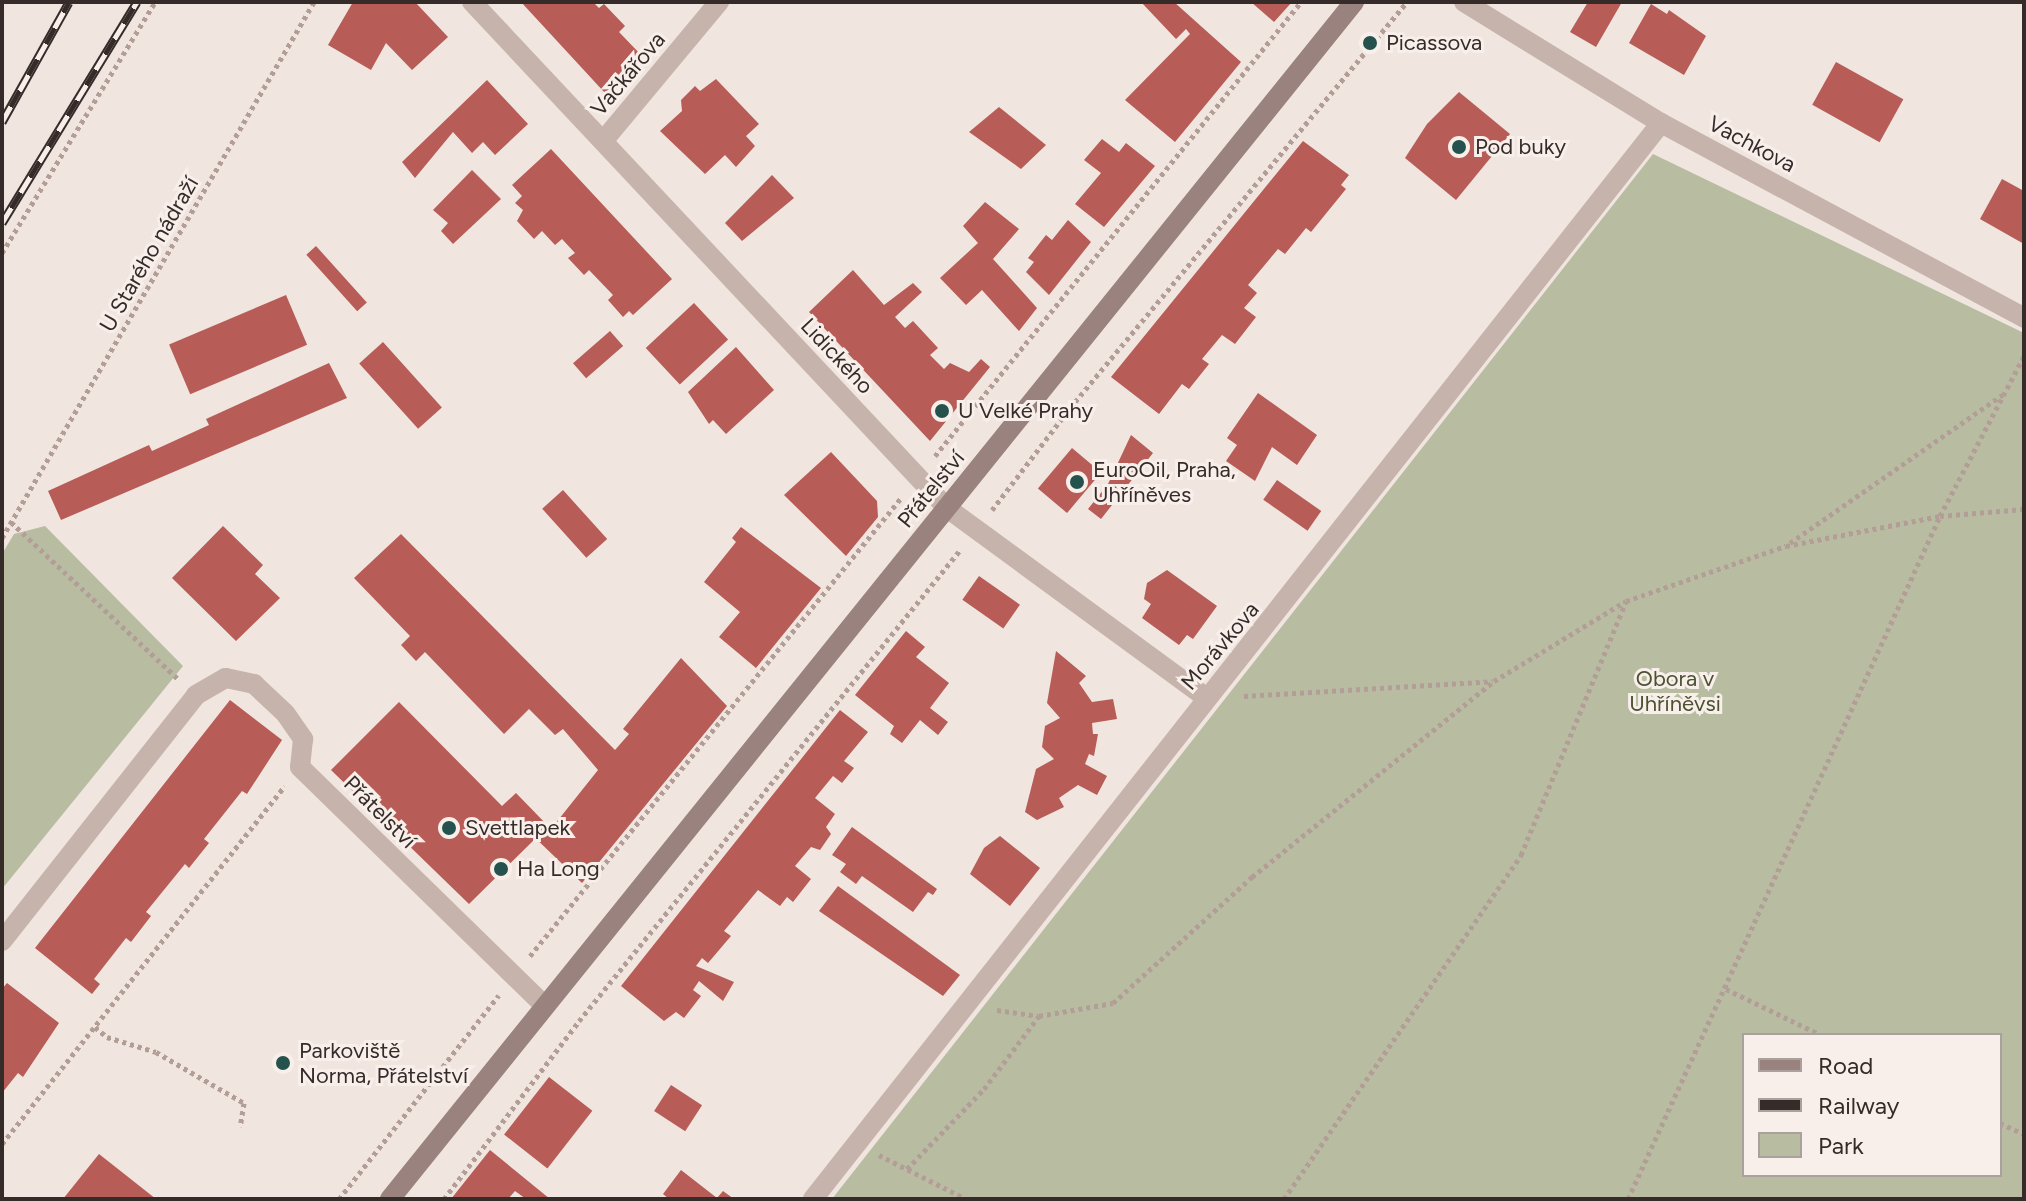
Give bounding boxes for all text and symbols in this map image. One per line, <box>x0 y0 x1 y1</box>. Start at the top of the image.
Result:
street label: Vačkářova <box>585 27 671 121</box>
place label: Picassova <box>1386 30 1482 56</box>
marker: Picassova <box>1361 34 1379 52</box>
street label: Vachkova <box>1704 110 1800 178</box>
place label: Pod buky <box>1475 134 1566 160</box>
marker: Pod buky <box>1450 138 1468 156</box>
street label: U Starého nádraží <box>94 172 204 336</box>
street label: Lidického <box>795 313 879 399</box>
place label: U Velké Prahy <box>958 398 1093 424</box>
marker: U Velké Prahy <box>933 402 951 420</box>
street label: Přátelství <box>892 445 970 533</box>
place label: EuroOil, Praha, Uhříněves <box>1093 456 1236 508</box>
marker: EuroOil, Praha, Uhříněves <box>1068 473 1086 491</box>
street label: Morávkova <box>1176 597 1264 695</box>
park label: Obora v Uhříněvsi <box>1629 665 1721 716</box>
street label: Přátelství <box>338 770 422 854</box>
place label: Svettlapek <box>465 815 570 841</box>
marker: Svettlapek <box>440 819 458 837</box>
place label: Ha Long <box>517 856 600 882</box>
marker: Ha Long <box>492 860 510 878</box>
legend <box>1742 1033 2002 1177</box>
place label: Parkoviště Norma, Přátelství <box>299 1037 468 1088</box>
text: Road <box>1818 1051 1873 1080</box>
marker: Parkoviště Norma, Přátelství <box>274 1054 292 1072</box>
text: Railway <box>1818 1091 1899 1120</box>
text: Park <box>1818 1131 1864 1160</box>

